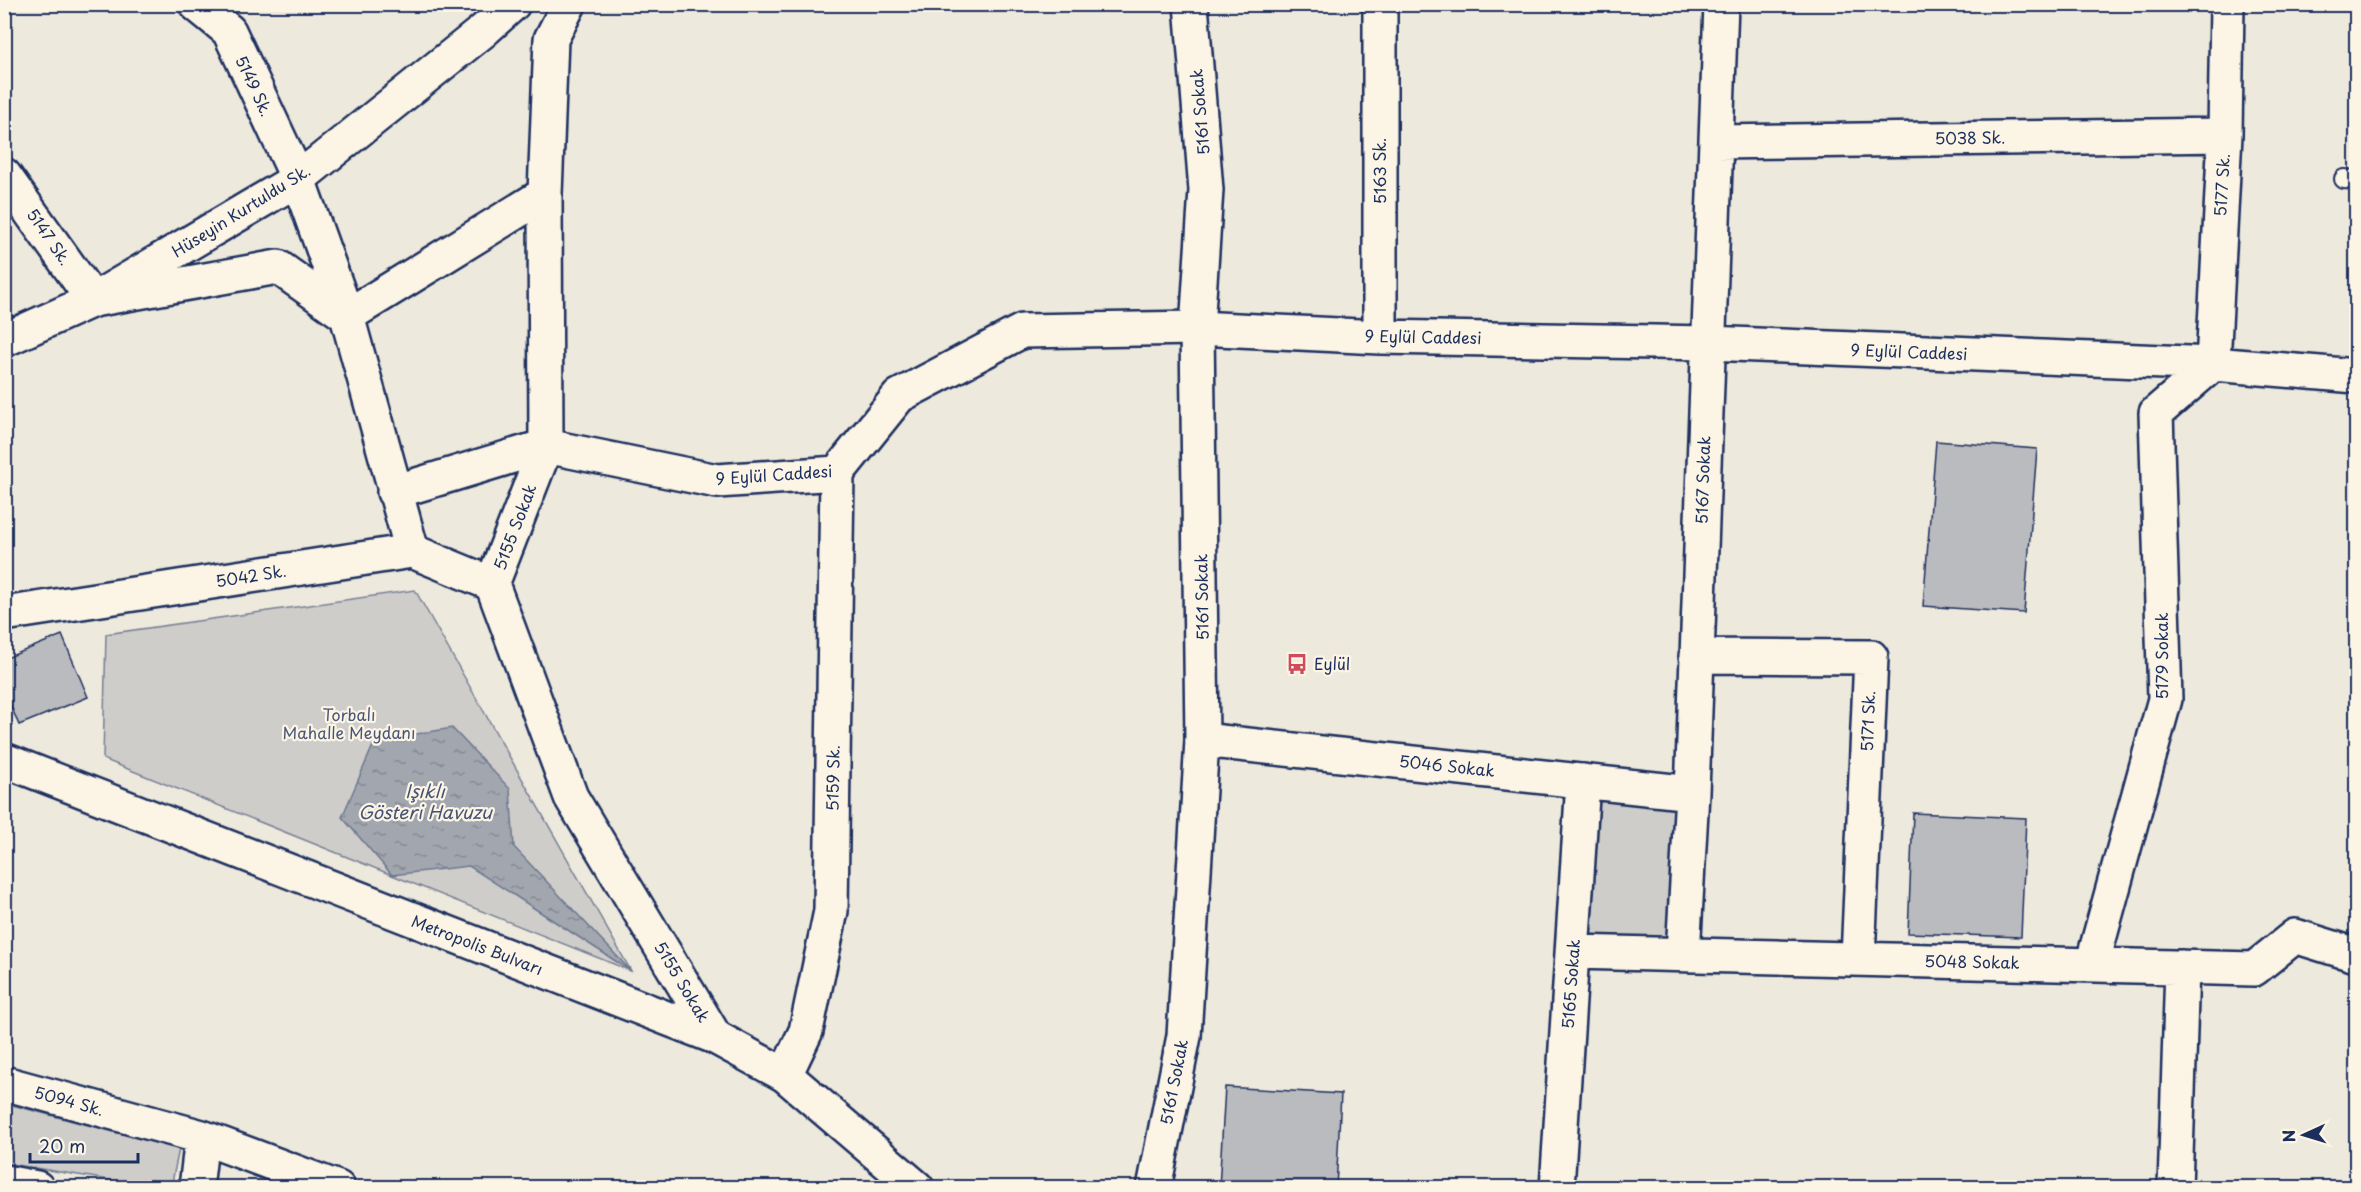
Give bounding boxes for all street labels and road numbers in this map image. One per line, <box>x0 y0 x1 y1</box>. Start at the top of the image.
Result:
street label: 5149 Sk. <box>230 51 279 120</box>
street label: 5161 Sokak <box>1183 68 1215 156</box>
street label: 5038 Sk. <box>1934 124 2006 150</box>
street label: 5163 Sk. <box>1367 138 1391 204</box>
street label: 5177 Sk. <box>2207 153 2235 217</box>
street label: Hüseyin Kurtuldu Sk. <box>166 158 315 263</box>
street label: 5147 Sk. <box>22 203 78 270</box>
street label: 9 Eylül Caddesi <box>1364 323 1482 349</box>
street label: 9 Eylül Caddesi <box>1850 337 1968 365</box>
street label: 5167 Sokak <box>1688 435 1716 525</box>
street label: 9 Eylül Caddesi <box>715 458 833 490</box>
street label: 5155 Sokak <box>487 480 541 573</box>
street label: 5161 Sokak <box>1188 554 1214 641</box>
street label: 5042 Sk. <box>214 558 288 592</box>
street label: 5179 Sokak <box>2149 612 2173 700</box>
street label: 5171 Sk. <box>1854 690 1880 752</box>
street label: 5159 Sk. <box>819 745 845 811</box>
street label: 5046 Sokak <box>1398 748 1496 782</box>
street label: Metropolis Bulvarı <box>408 908 547 980</box>
street label: 5155 Sokak <box>649 937 716 1026</box>
street label: 5165 Sokak <box>1555 938 1585 1030</box>
street label: 5048 Sokak <box>1924 948 2020 974</box>
street label: 5161 Sokak <box>1153 1037 1193 1127</box>
street label: 5094 Sk. <box>32 1079 107 1121</box>

